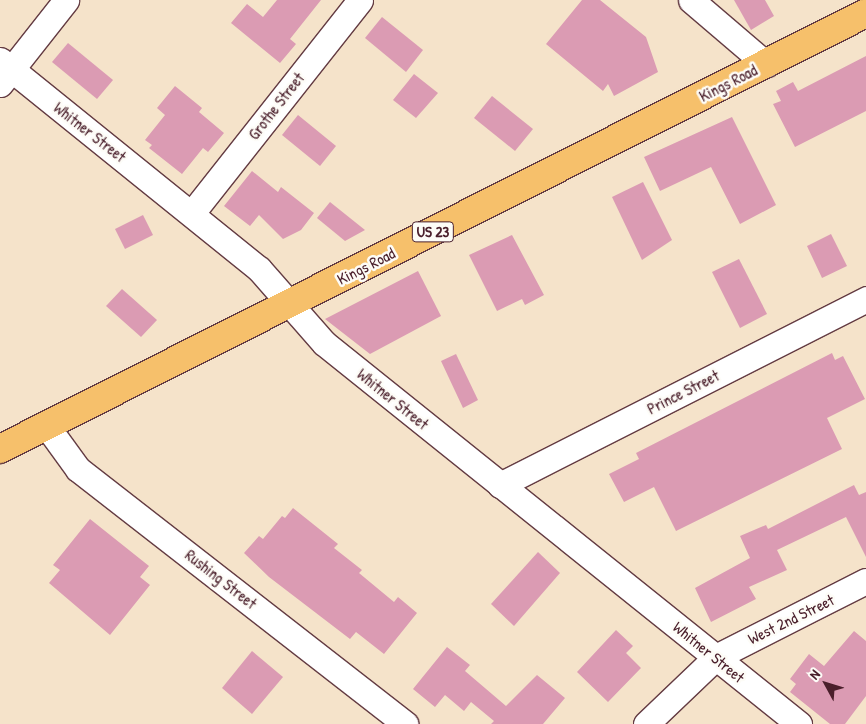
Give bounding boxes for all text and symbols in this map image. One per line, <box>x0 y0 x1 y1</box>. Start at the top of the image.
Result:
street label: Kings Road <box>696 60 760 106</box>
street label: Grothe Street <box>244 69 308 143</box>
street label: Whitner Street <box>50 98 130 166</box>
road number: US 23 <box>412 220 454 244</box>
street label: Kings Road <box>334 243 398 289</box>
street label: Whitner Street <box>353 364 433 434</box>
street label: Prince Street <box>644 366 722 418</box>
street label: Rushing Street <box>181 545 261 613</box>
street label: West 2nd Street <box>745 590 837 648</box>
street label: Whitner Street <box>669 617 749 687</box>
north arrow <box>801 659 851 709</box>
text: N <box>804 665 824 683</box>

